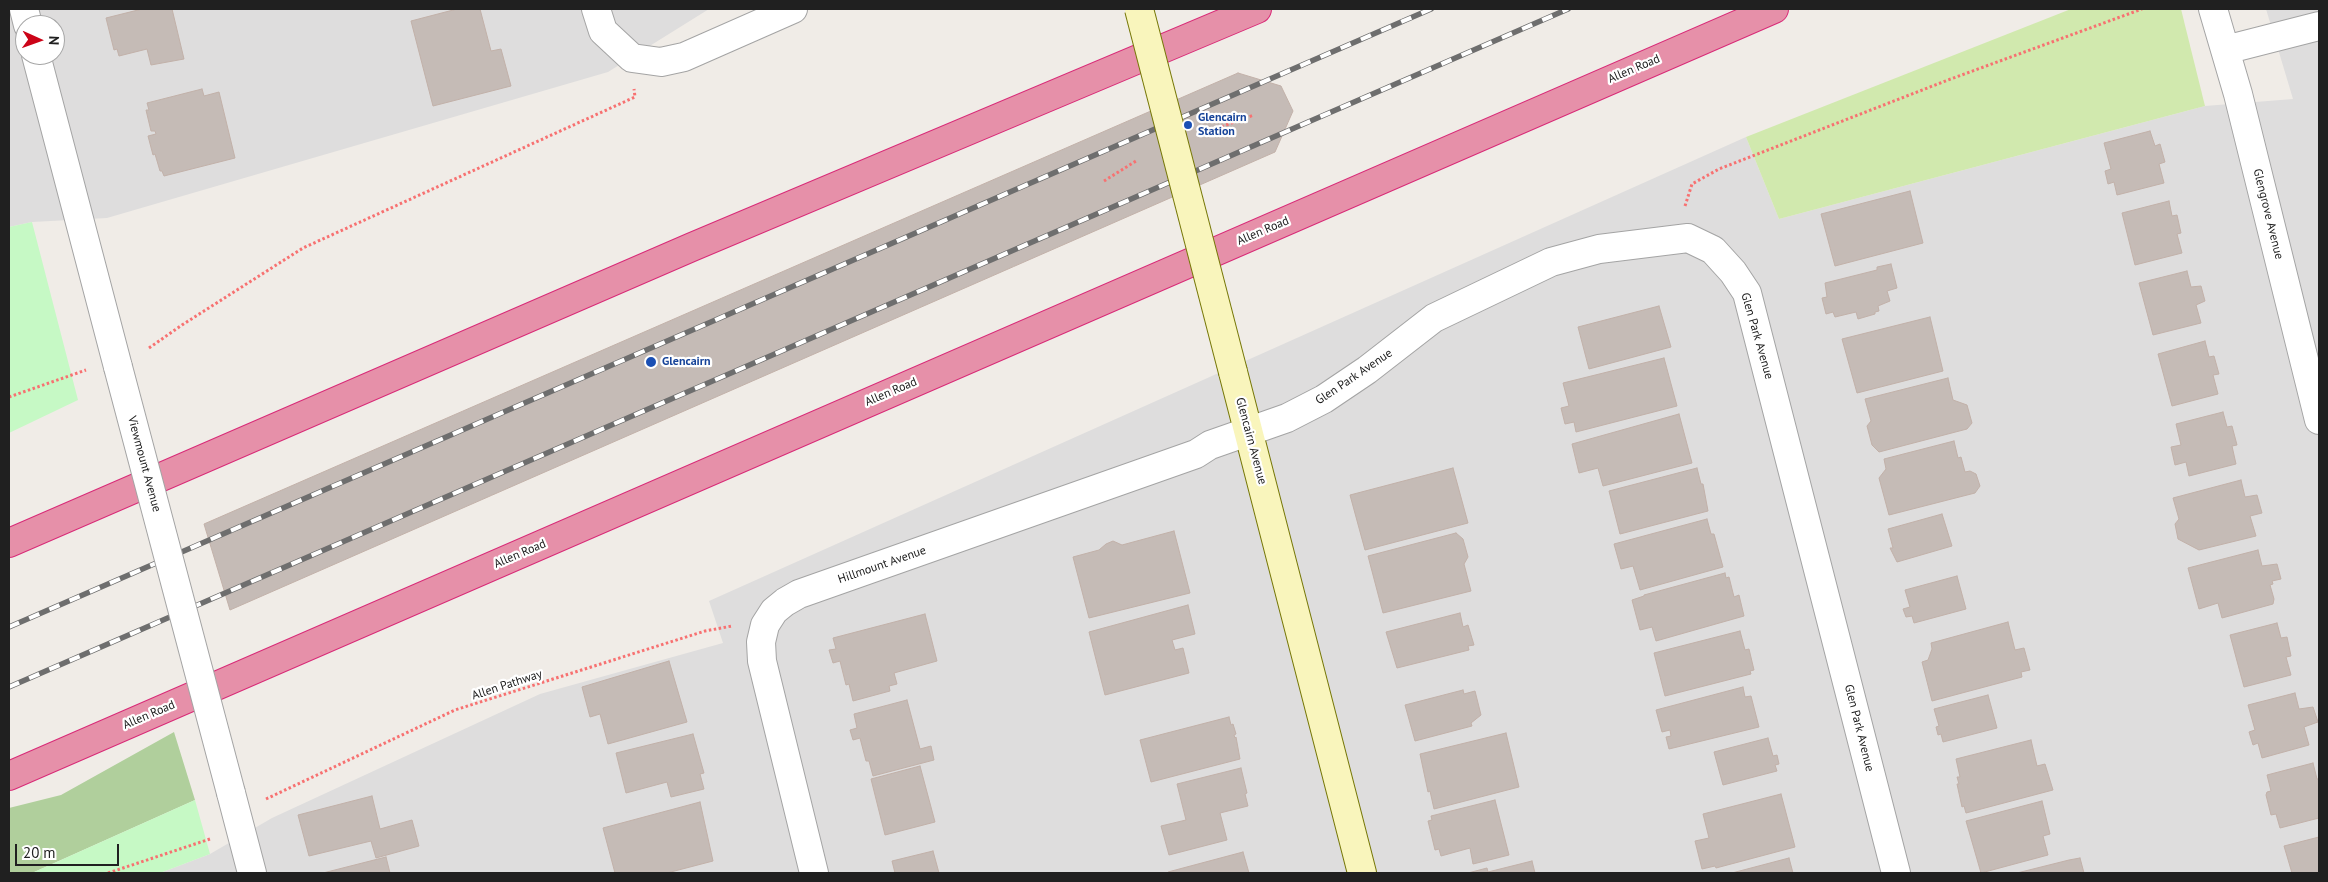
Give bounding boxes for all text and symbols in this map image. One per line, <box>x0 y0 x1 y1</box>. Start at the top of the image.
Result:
north arrow <box>15 15 65 65</box>
text: N <box>45 36 63 45</box>
street label: Allen Road <box>1606 52 1662 86</box>
place label: Glencairn Station <box>1198 111 1247 139</box>
marker: Glencairn Station <box>1182 119 1194 131</box>
street label: Glengrove Avenue <box>2250 167 2286 261</box>
street label: Allen Road <box>1235 214 1291 248</box>
street label: Glen Park Avenue <box>1738 291 1776 381</box>
street label: Glen Park Avenue <box>1313 346 1395 408</box>
marker: Glencairn <box>644 355 658 369</box>
place label: Glencairn <box>662 355 711 369</box>
street label: Allen Road <box>863 375 919 409</box>
street label: Glencairn Avenue <box>1232 396 1270 486</box>
street label: Viewmount Avenue <box>124 414 164 514</box>
street label: Allen Road <box>492 537 548 571</box>
street label: Hillmount Avenue <box>836 543 928 587</box>
street label: Allen Pathway <box>470 667 544 703</box>
street label: Glen Park Avenue <box>1841 683 1877 773</box>
street label: Allen Road <box>121 698 177 732</box>
scale bar <box>18 834 121 866</box>
text: 20 m <box>23 843 56 862</box>

